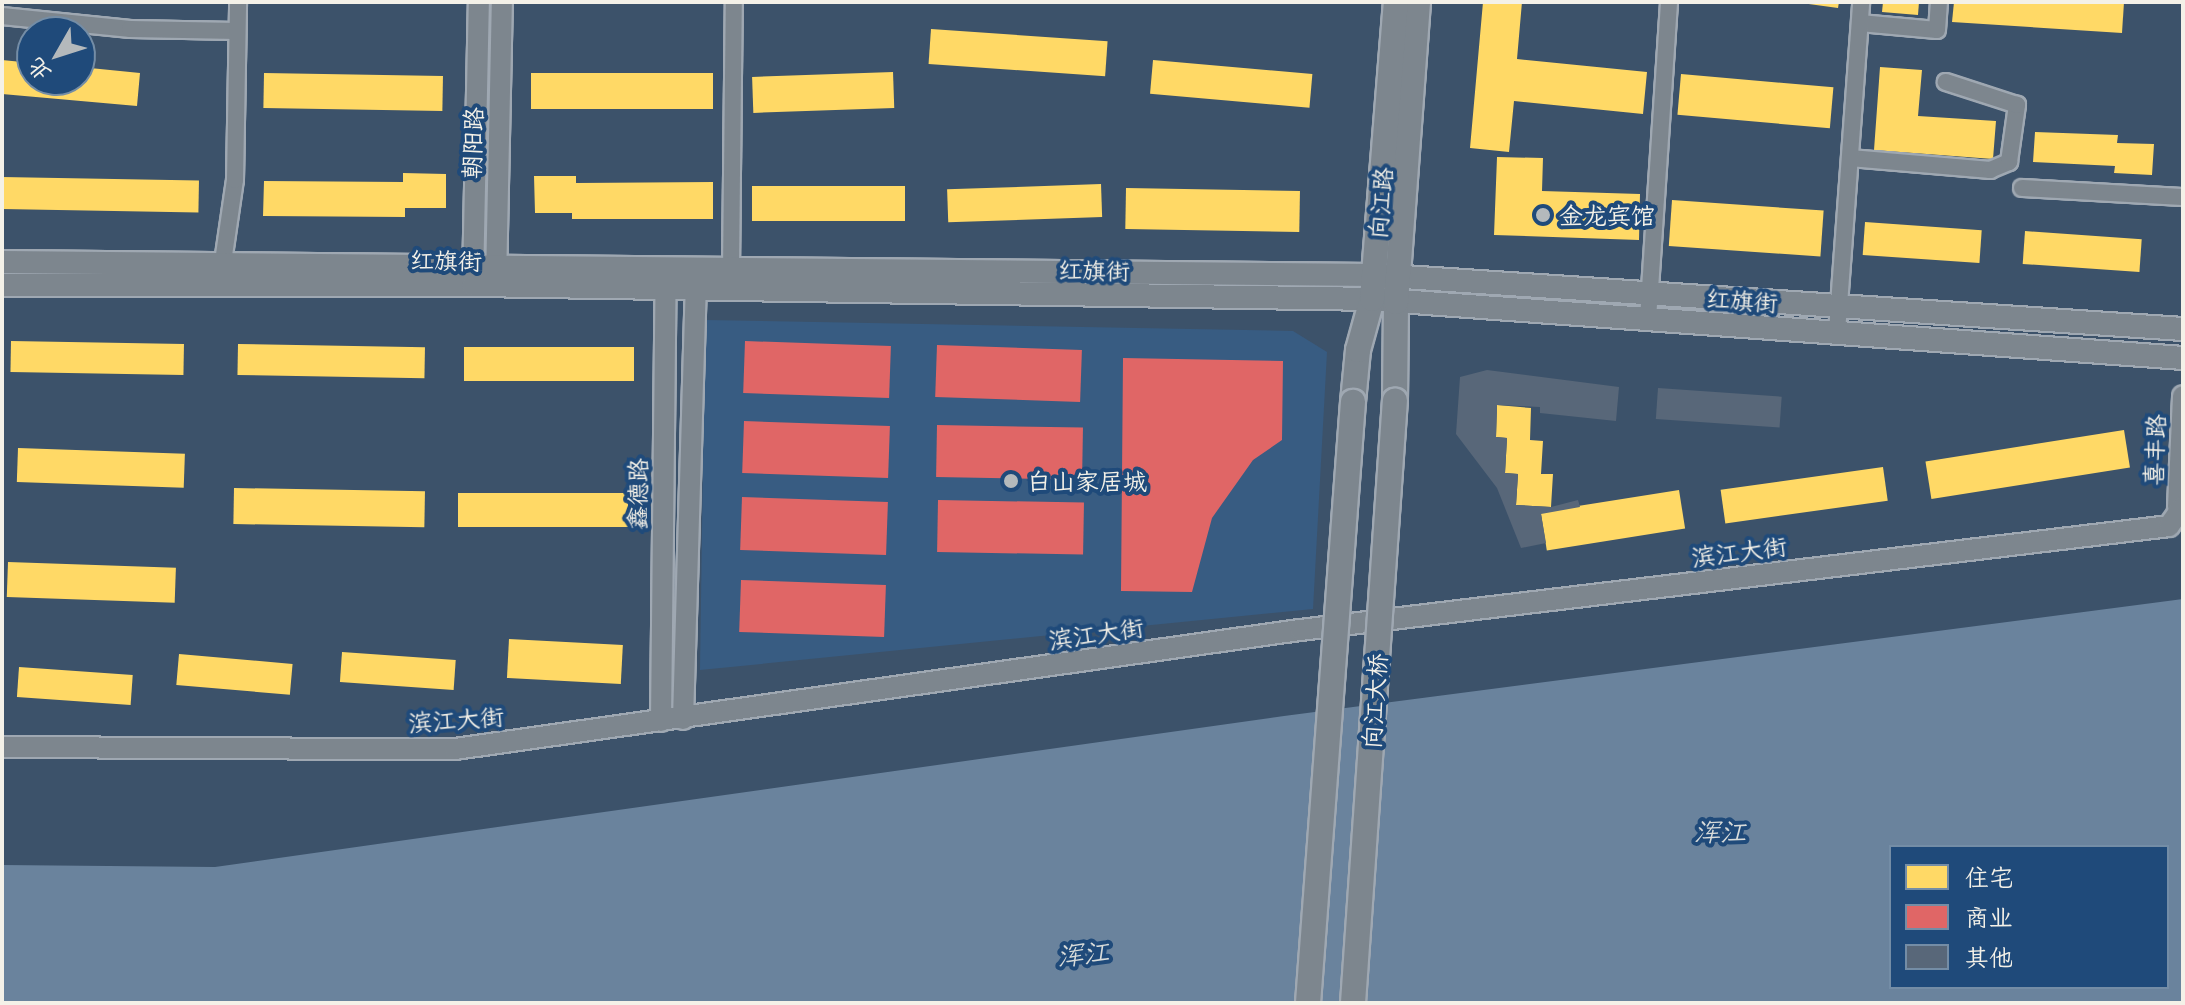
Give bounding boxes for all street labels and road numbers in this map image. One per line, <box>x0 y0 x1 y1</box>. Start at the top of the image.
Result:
street label: 朝阳路 <box>456 107 488 179</box>
street label: 向江路 <box>1363 166 1397 240</box>
street label: 红旗街 <box>410 245 482 275</box>
street label: 红旗街 <box>1058 255 1130 285</box>
street label: 红旗街 <box>1705 283 1779 317</box>
street label: 喜丰路 <box>2138 413 2170 487</box>
street label: 鑫德路 <box>622 458 652 530</box>
street label: 滨江大街 <box>1690 531 1788 571</box>
street label: 滨江大街 <box>1046 612 1146 654</box>
street label: 向江大桥 <box>1356 652 1392 750</box>
street label: 滨江大街 <box>407 701 505 737</box>

